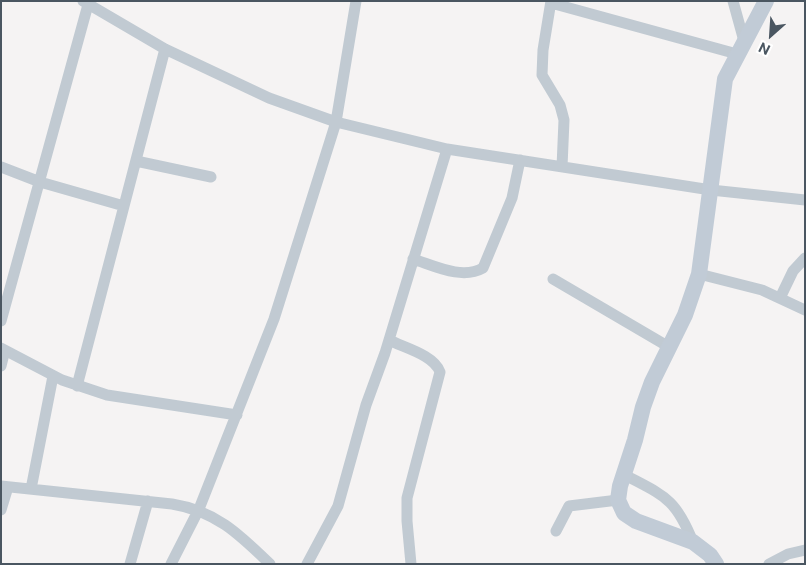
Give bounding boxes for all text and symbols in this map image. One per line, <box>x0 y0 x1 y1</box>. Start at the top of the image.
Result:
north arrow <box>746 10 796 60</box>
text: N <box>756 39 773 58</box>

